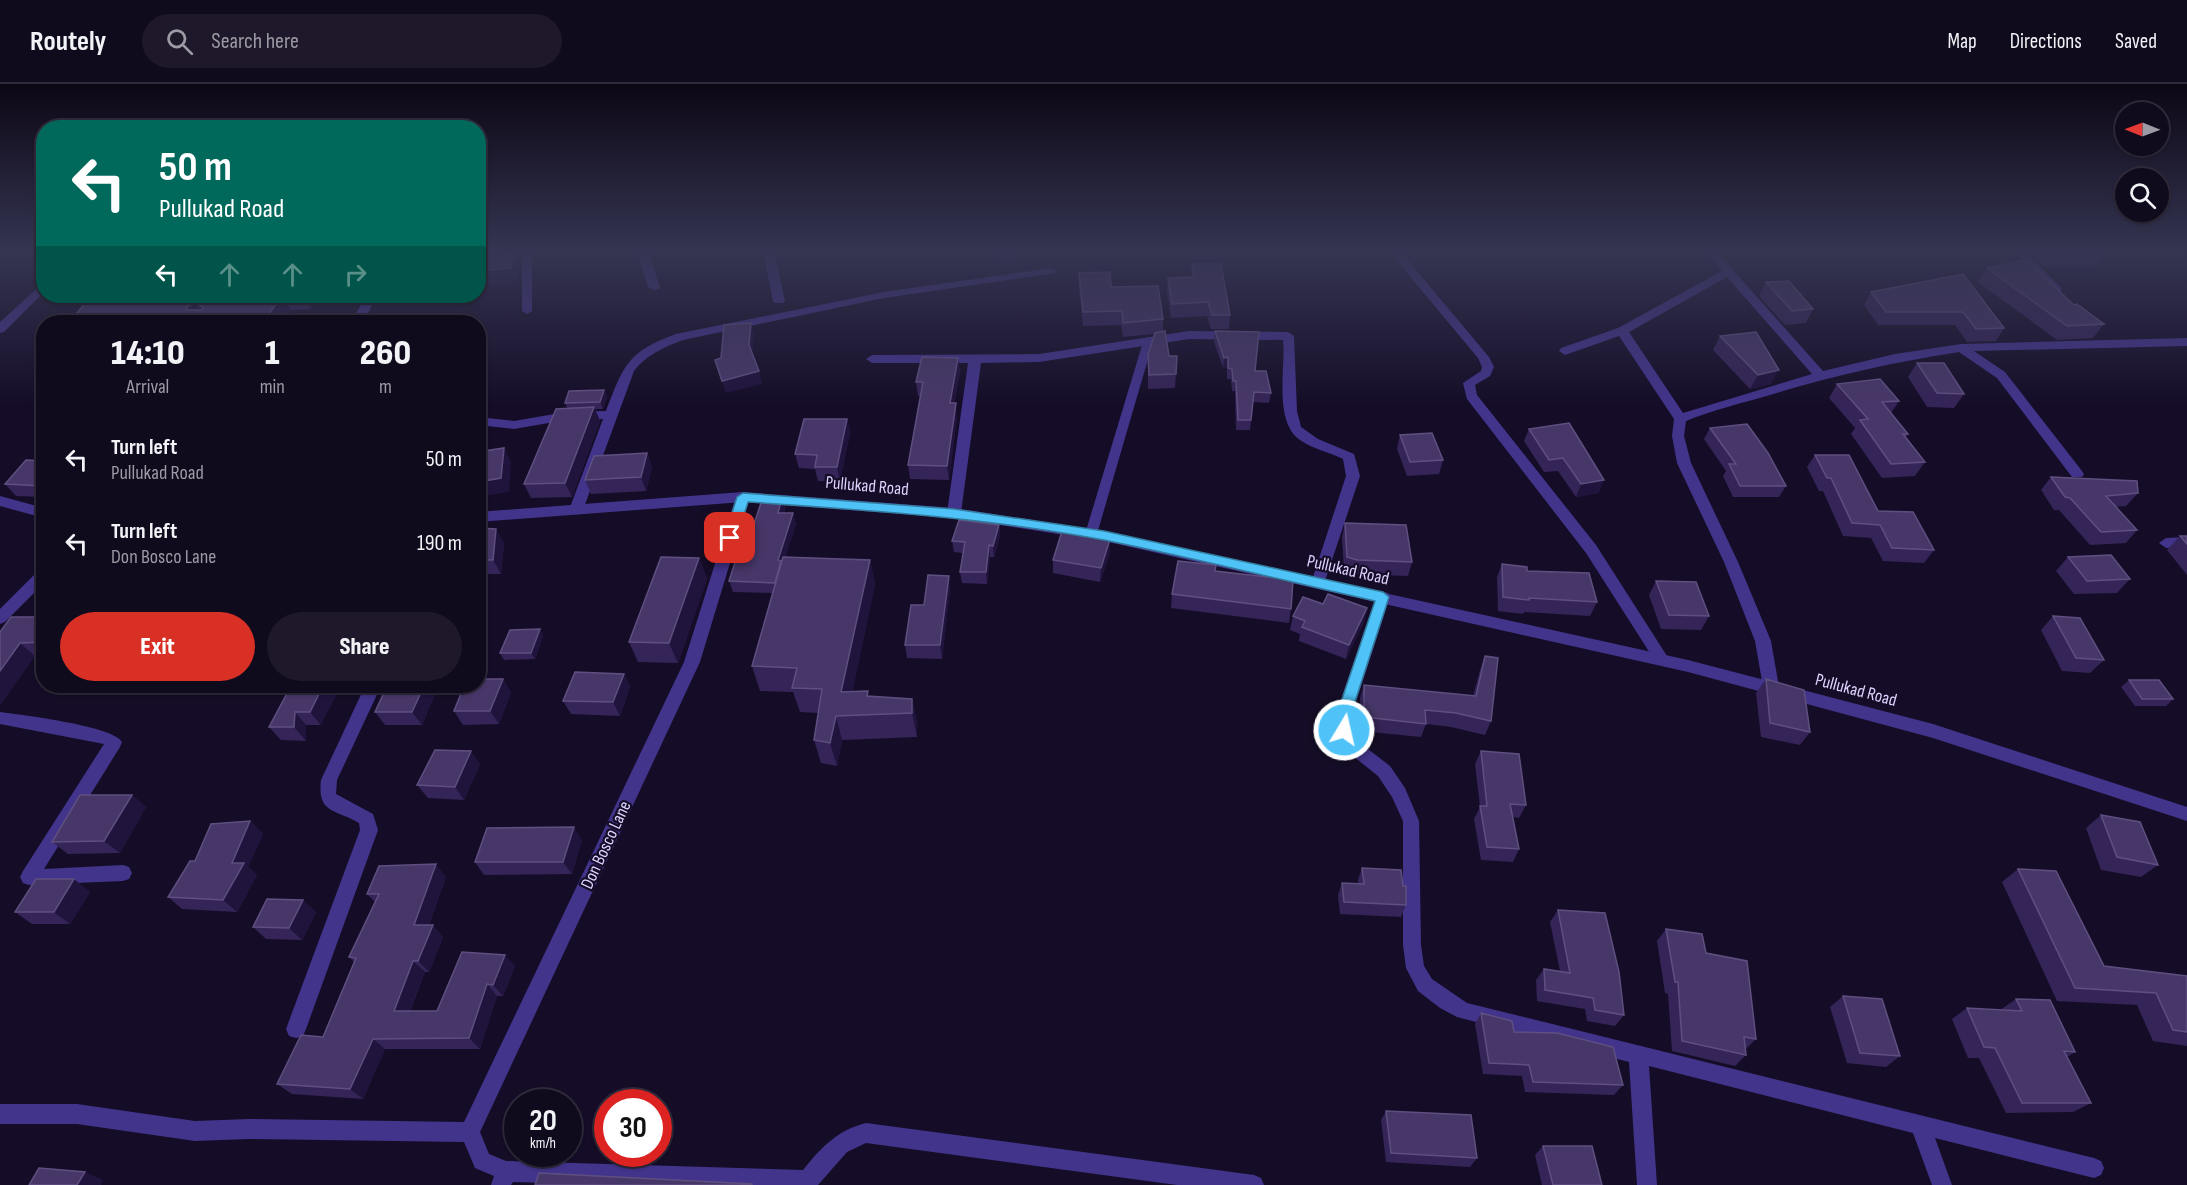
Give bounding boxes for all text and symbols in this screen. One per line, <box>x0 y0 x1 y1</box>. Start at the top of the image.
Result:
search box <box>142 14 562 68</box>
text: Routely <box>30 25 106 58</box>
icon: search <box>163 25 196 58</box>
text: Search here <box>211 28 299 55</box>
text: Map <box>1947 29 1977 54</box>
text: Directions <box>2010 29 2082 54</box>
text: Saved <box>2115 29 2157 54</box>
north arrow <box>2115 102 2169 156</box>
map controls <box>2115 102 2169 222</box>
text: 50 m <box>159 142 232 193</box>
icon: left <box>60 144 138 222</box>
button: search <box>2115 168 2169 222</box>
text: Pullukad Road <box>159 193 284 225</box>
icon: left <box>150 258 183 291</box>
icon: ahead <box>213 258 246 291</box>
icon: ahead <box>276 258 309 291</box>
icon: right <box>339 258 372 291</box>
text: 14:10 <box>111 332 185 375</box>
text: 1 <box>265 332 280 375</box>
text: 260 <box>360 332 411 375</box>
text: Arrival <box>126 375 169 399</box>
text: min <box>260 375 285 399</box>
text: m <box>379 375 392 399</box>
text: Turn left <box>111 434 177 461</box>
icon: left <box>60 443 93 476</box>
text: 50 m <box>426 446 462 473</box>
text: Pullukad Road <box>111 461 204 485</box>
street label: Pullukad Road <box>824 472 910 500</box>
pin <box>704 512 755 563</box>
text: Turn left <box>111 518 177 545</box>
icon: arrive <box>713 521 746 554</box>
icon: left <box>60 527 93 560</box>
text: 190 m <box>417 530 462 557</box>
text: Don Bosco Lane <box>111 545 216 569</box>
street label: Pullukad Road <box>1305 550 1391 590</box>
button: Exit <box>60 612 255 681</box>
button: Share <box>267 612 462 681</box>
street label: Pullukad Road <box>1813 669 1899 711</box>
position arrow <box>1312 698 1376 762</box>
street label: Don Bosco Lane <box>576 798 636 892</box>
speed limit sign: 30 <box>594 1089 672 1167</box>
text: 20 <box>529 1103 557 1139</box>
text: km/h <box>530 1134 556 1153</box>

